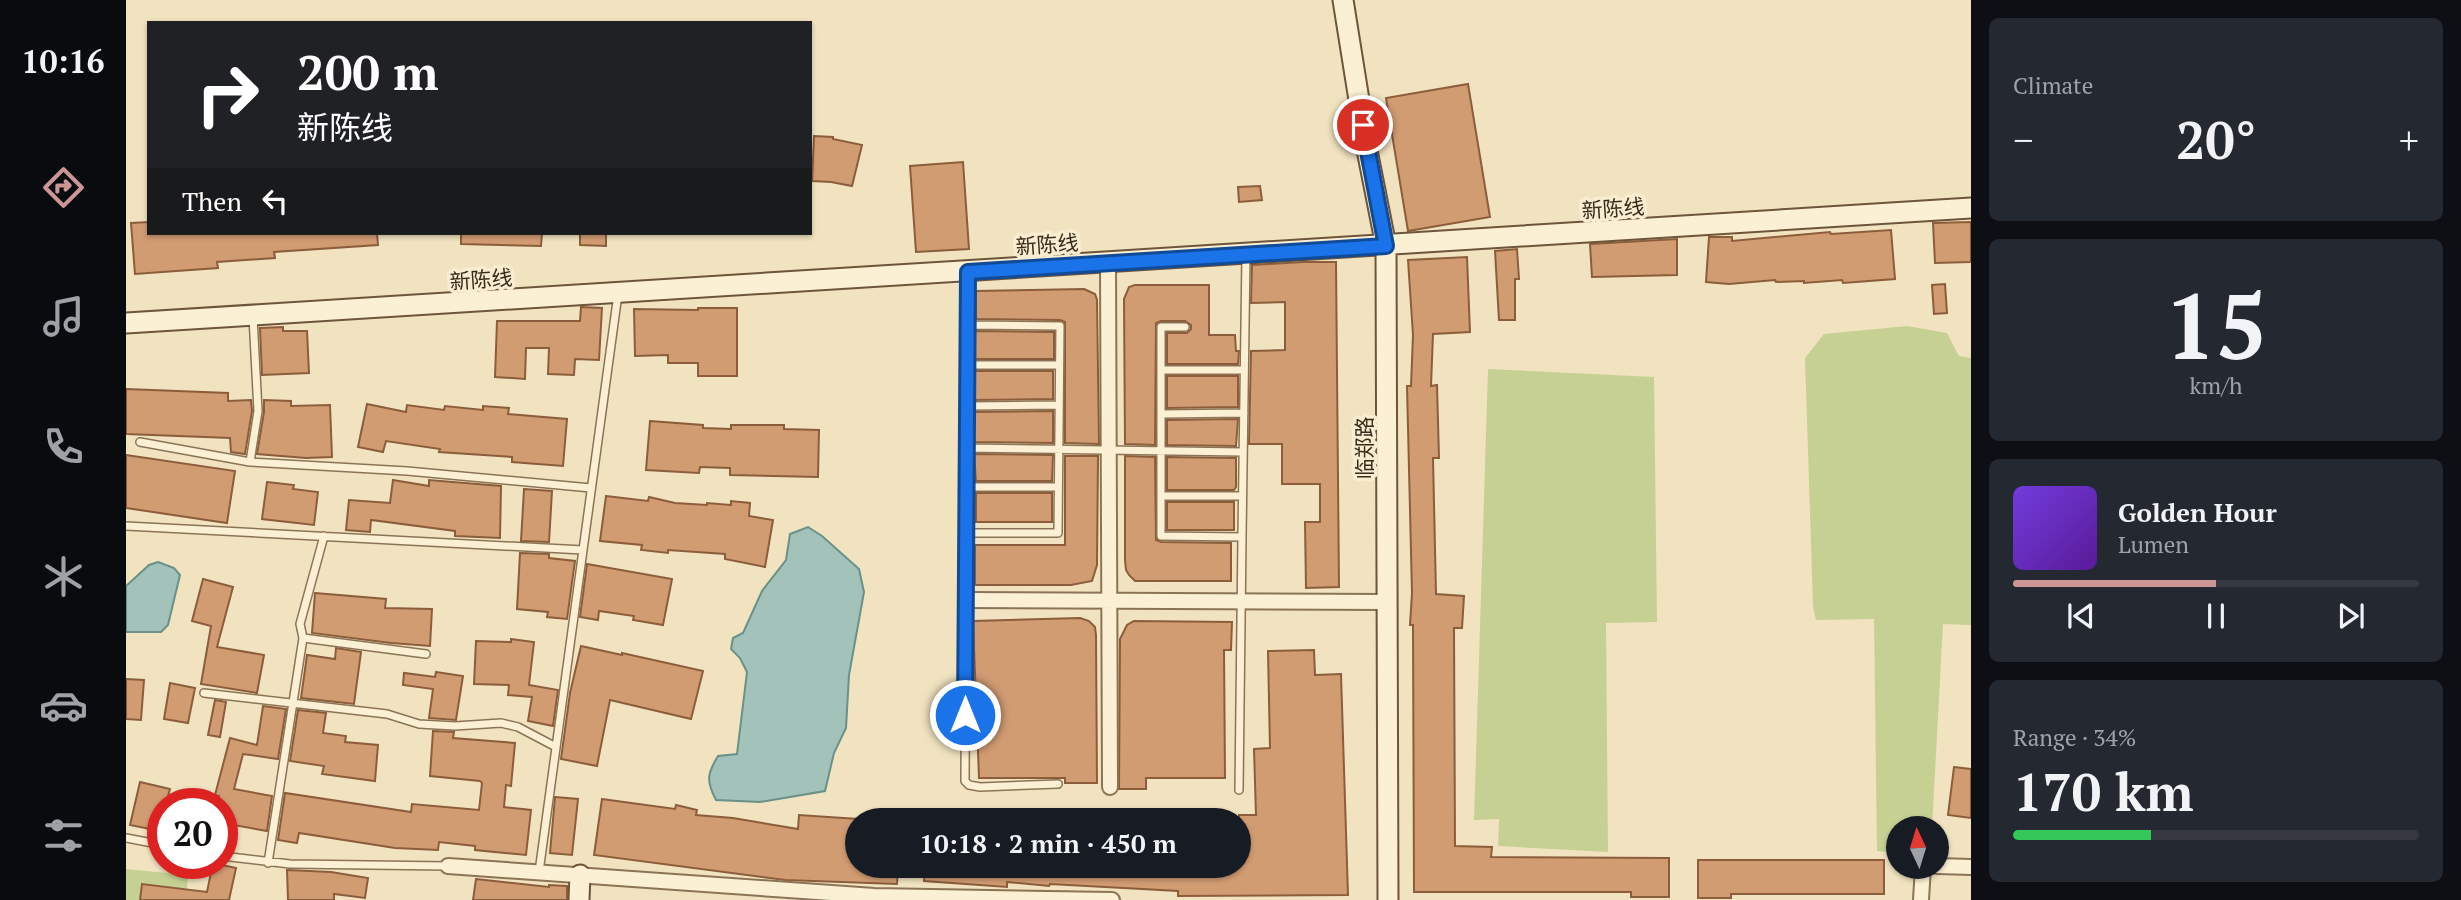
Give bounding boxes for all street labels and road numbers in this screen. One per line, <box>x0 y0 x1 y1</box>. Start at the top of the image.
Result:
street label: 新陈线 <box>1581 192 1645 224</box>
street label: 新陈线 <box>1015 228 1079 260</box>
street label: 新陈线 <box>449 263 513 295</box>
street label: 临郑路 <box>1350 417 1378 480</box>

